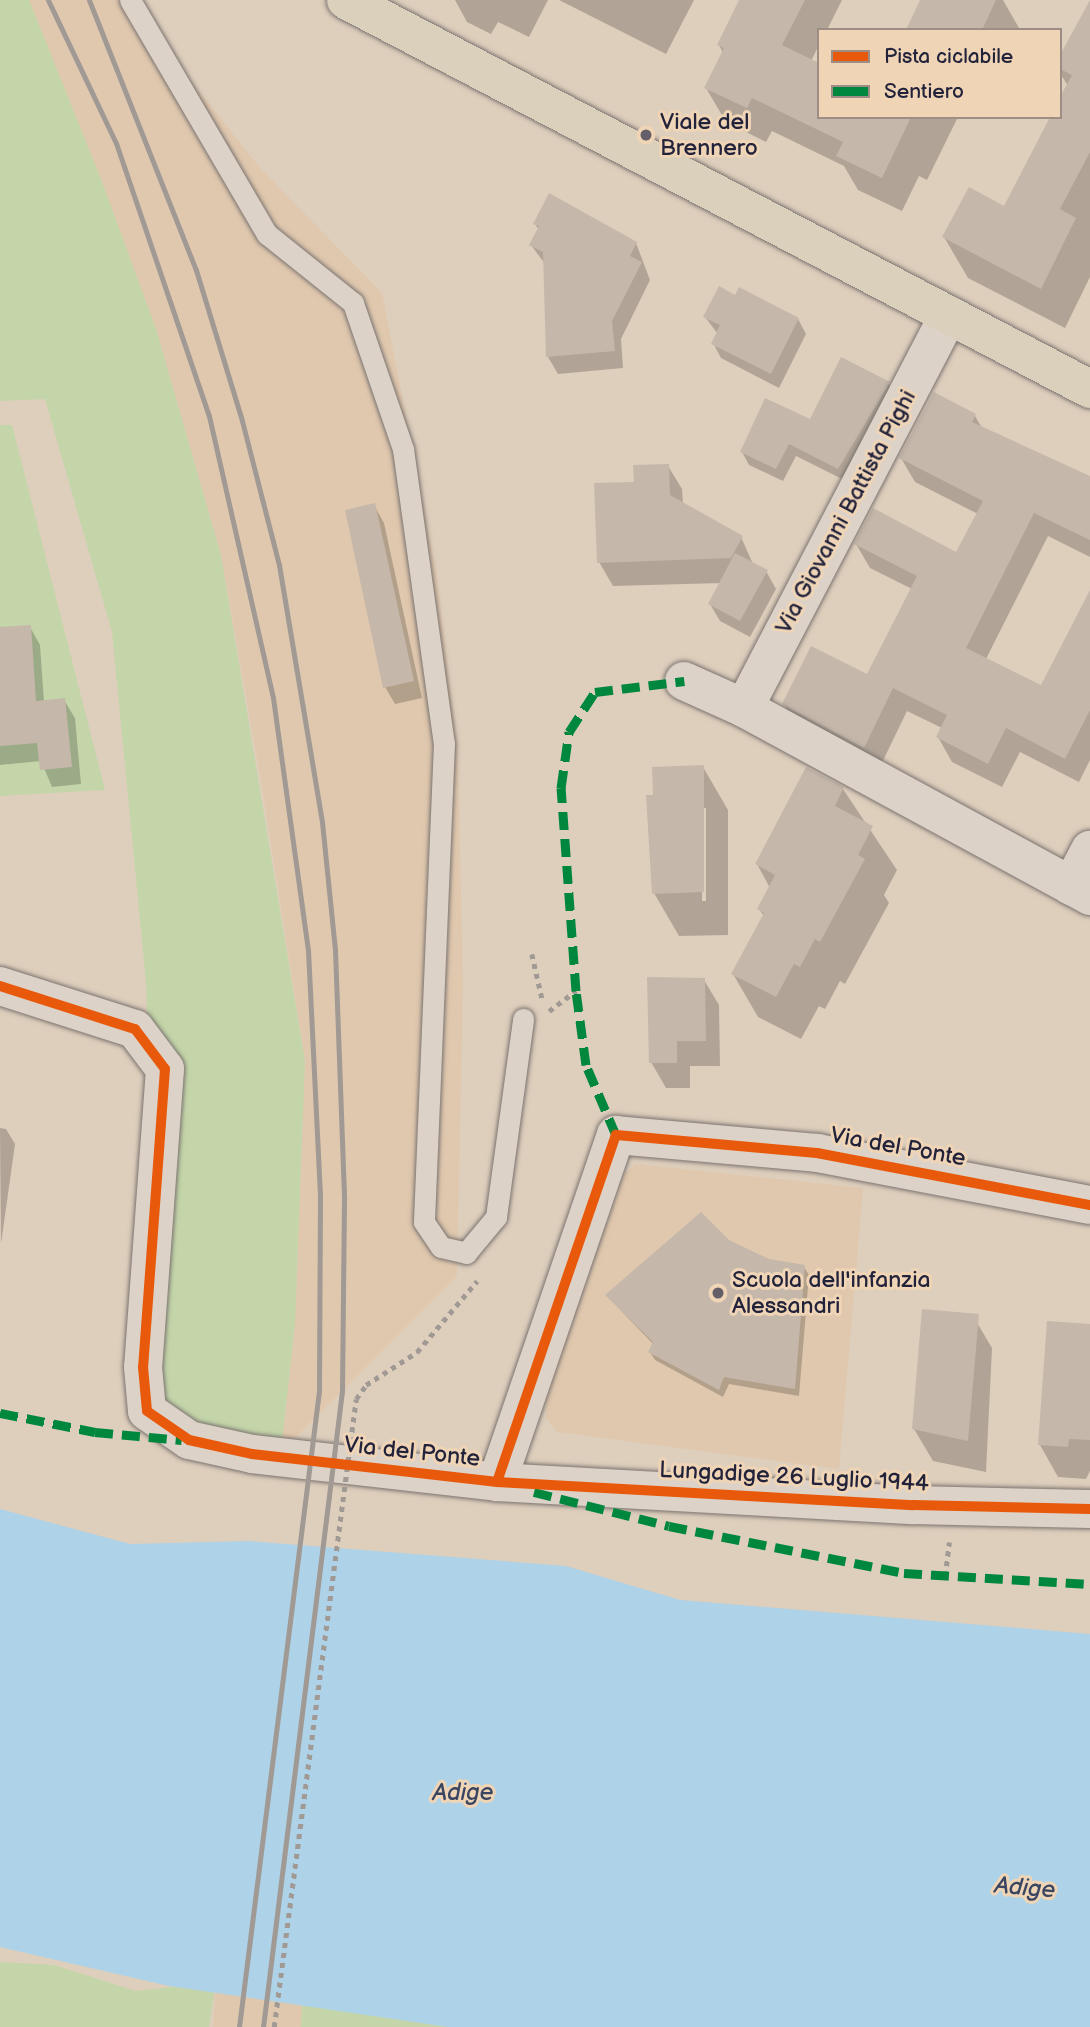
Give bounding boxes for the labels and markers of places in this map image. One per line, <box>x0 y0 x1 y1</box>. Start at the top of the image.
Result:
place label: Viale del Brennero <box>660 108 758 162</box>
marker: Viale del Brennero <box>638 127 654 143</box>
place label: Scuola dell'infanzia Alessandri <box>732 1266 931 1320</box>
marker: Scuola dell'infanzia Alessandri <box>710 1285 726 1301</box>

